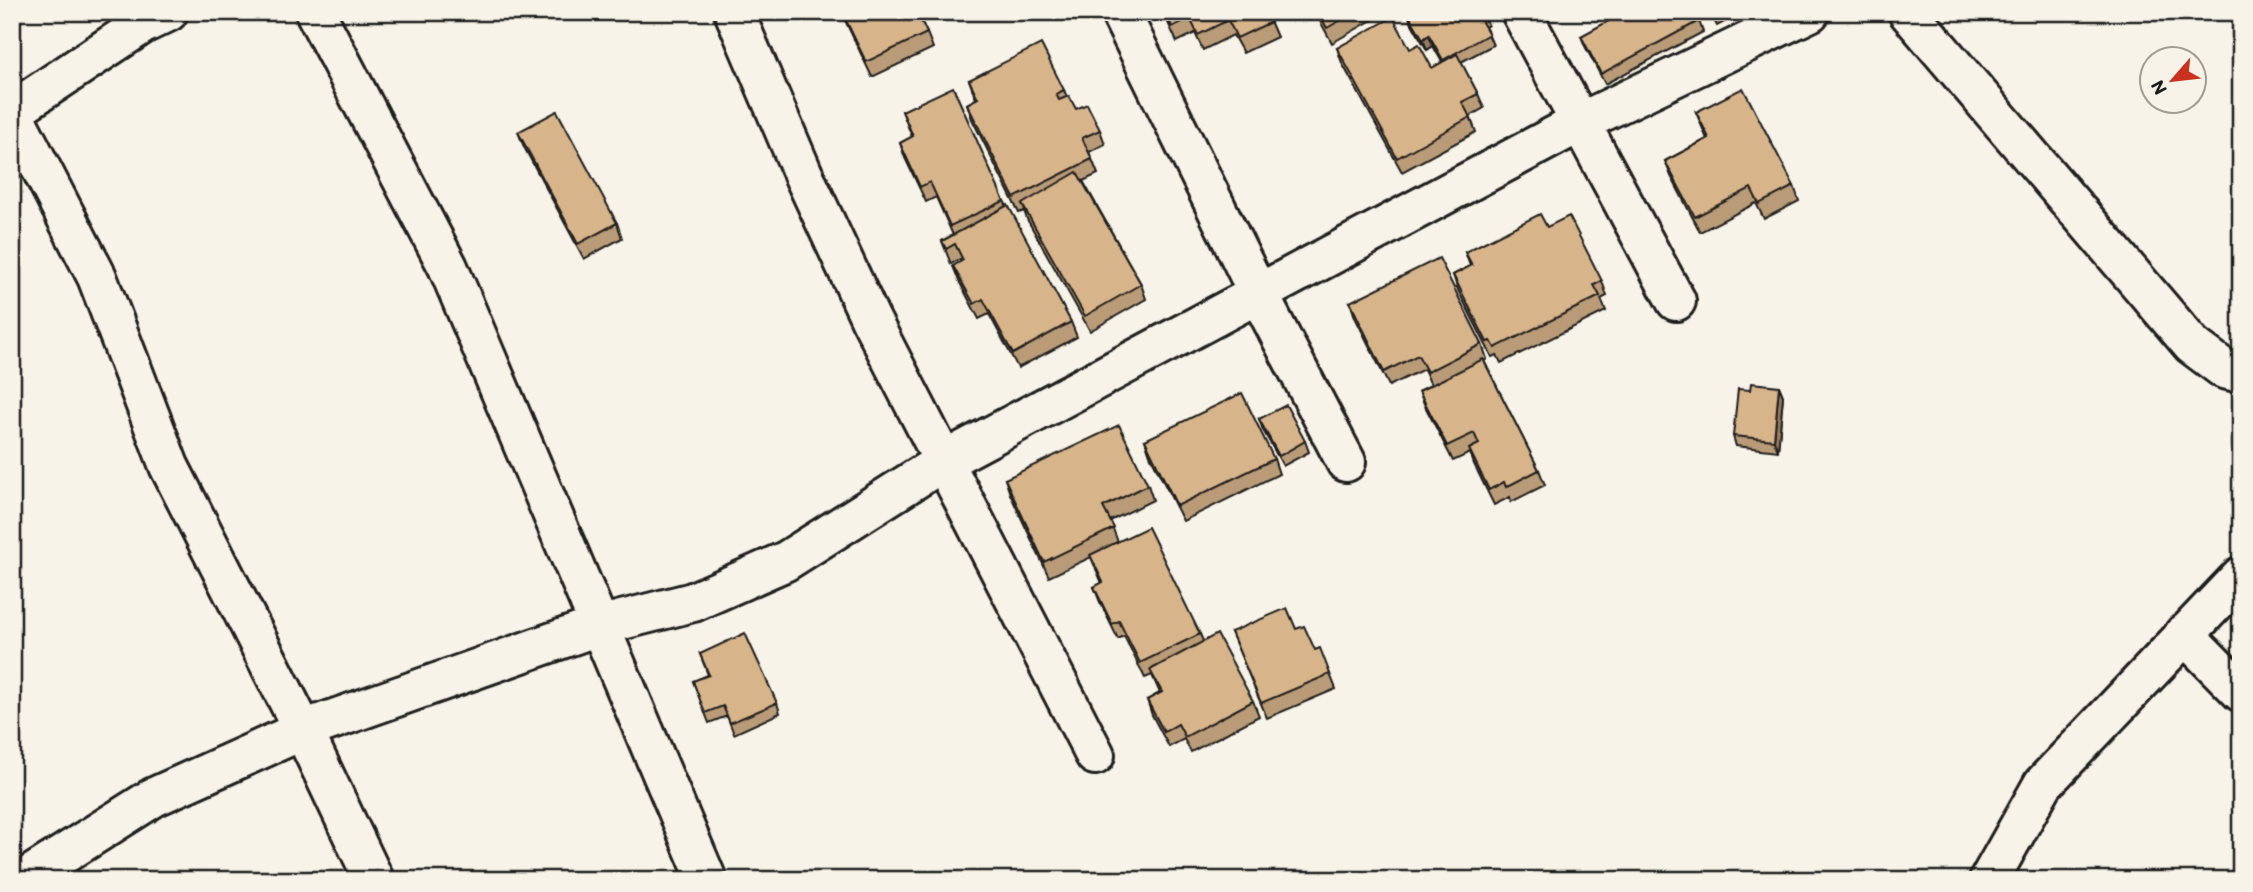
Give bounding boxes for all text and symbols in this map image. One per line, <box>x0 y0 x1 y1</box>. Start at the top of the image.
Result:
north arrow <box>2138 46 2208 116</box>
text: N <box>2145 77 2172 99</box>

